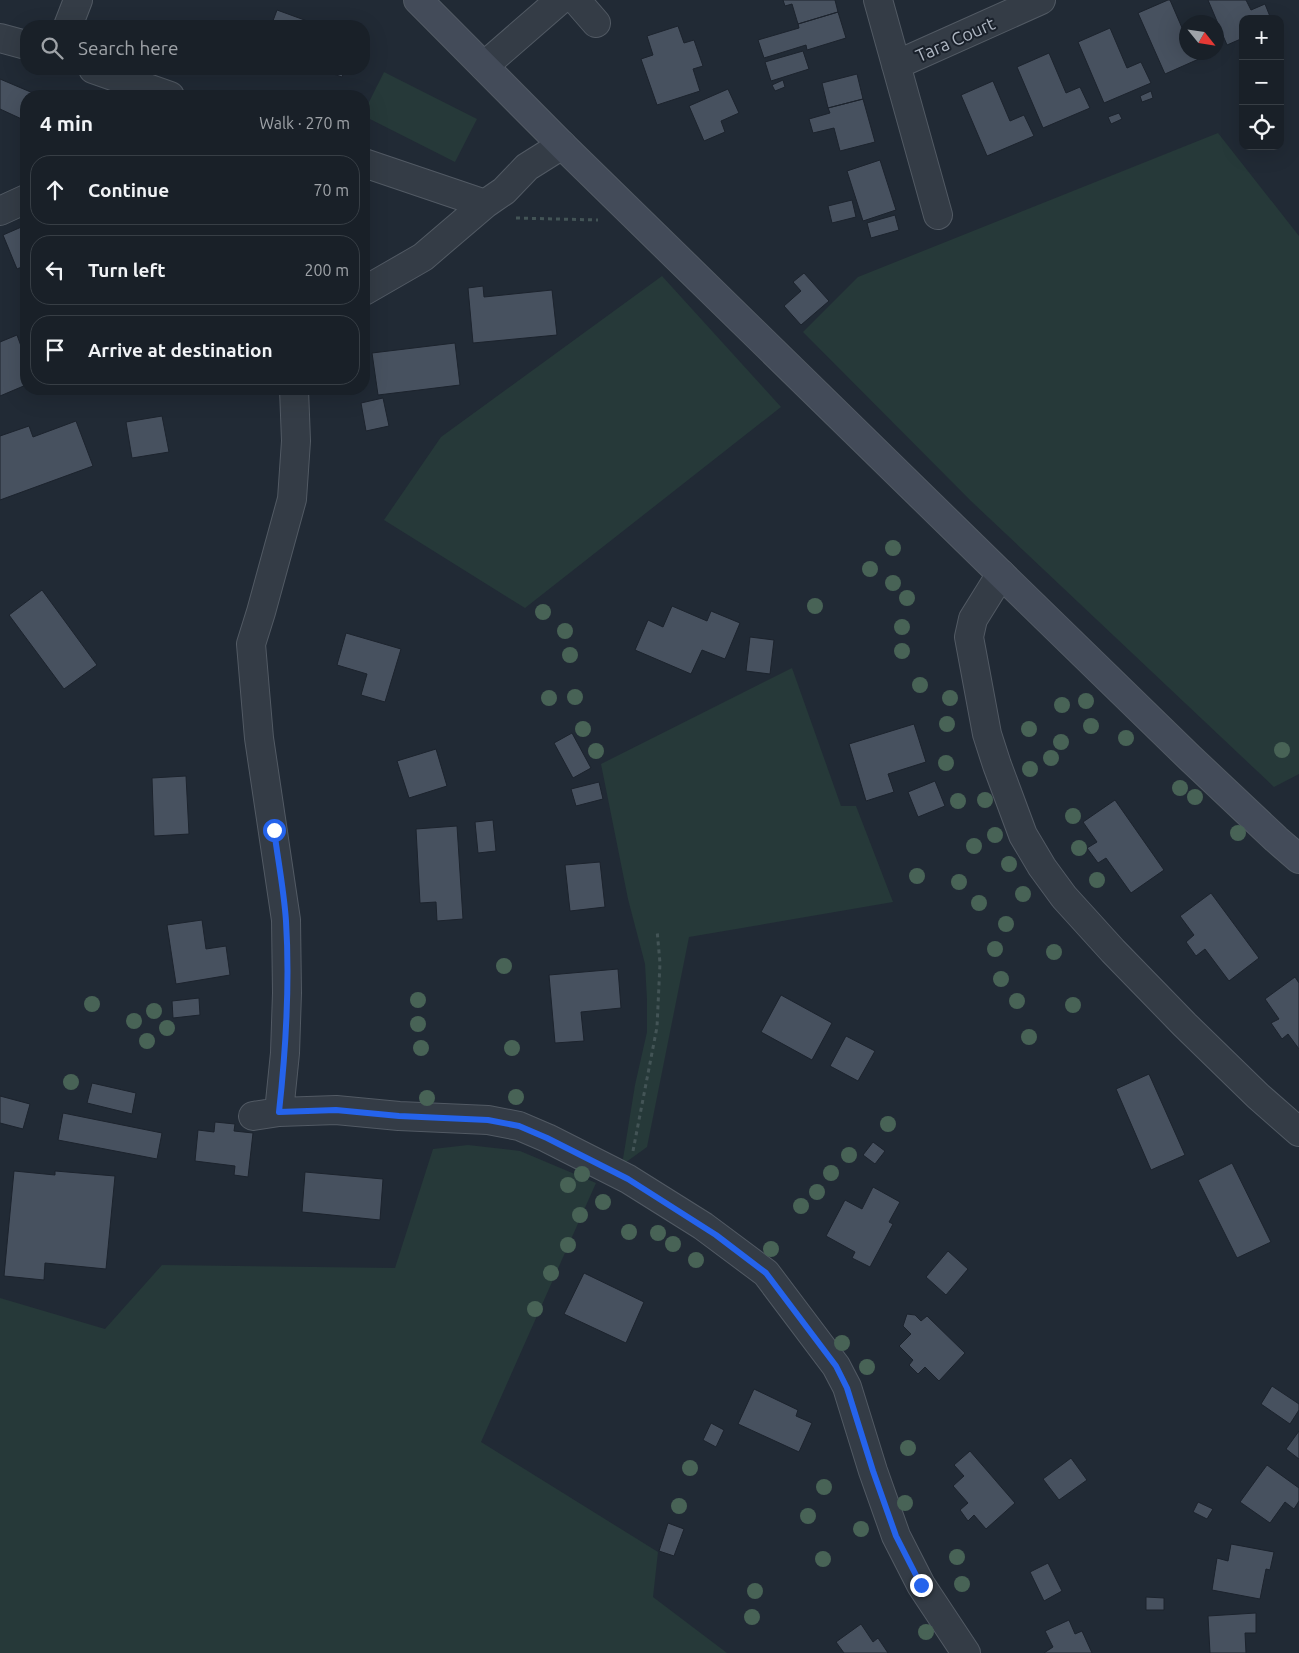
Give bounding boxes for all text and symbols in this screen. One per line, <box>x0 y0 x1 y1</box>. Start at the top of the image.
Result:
street label: Tara Court <box>912 13 998 65</box>
north arrow <box>1179 15 1224 60</box>
map controls <box>1239 15 1284 150</box>
button: + <box>1239 15 1284 60</box>
search box <box>20 20 370 75</box>
icon: search <box>38 34 66 62</box>
text: Search here <box>78 37 178 59</box>
button: − <box>1239 60 1284 105</box>
button: locate <box>1239 105 1284 150</box>
text: 4 min <box>40 111 93 135</box>
text: Walk · 270 m <box>259 114 350 132</box>
icon: ahead <box>41 176 69 204</box>
text: Continue <box>88 179 169 201</box>
text: 70 m <box>313 181 349 199</box>
icon: left <box>41 256 69 284</box>
text: Turn left <box>88 259 166 281</box>
text: 200 m <box>304 261 349 279</box>
icon: arrive <box>41 336 69 364</box>
text: Arrive at destination <box>88 339 273 361</box>
route start <box>263 819 286 842</box>
route end <box>910 1574 933 1597</box>

